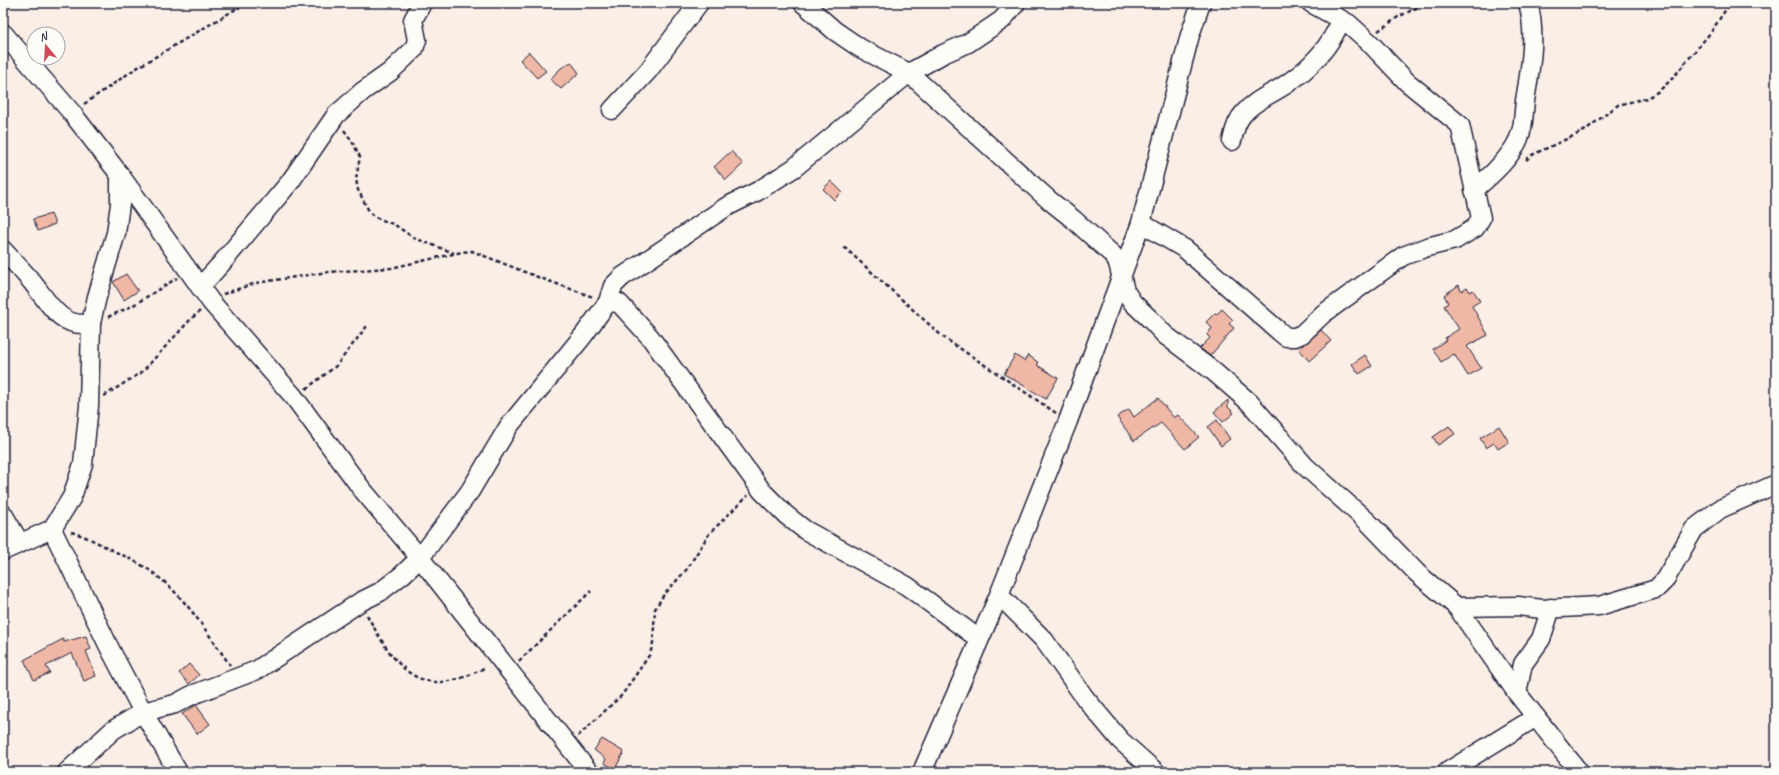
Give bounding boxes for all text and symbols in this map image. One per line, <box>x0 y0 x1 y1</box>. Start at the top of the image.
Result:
north arrow <box>26 26 66 66</box>
text: N <box>38 28 50 44</box>

